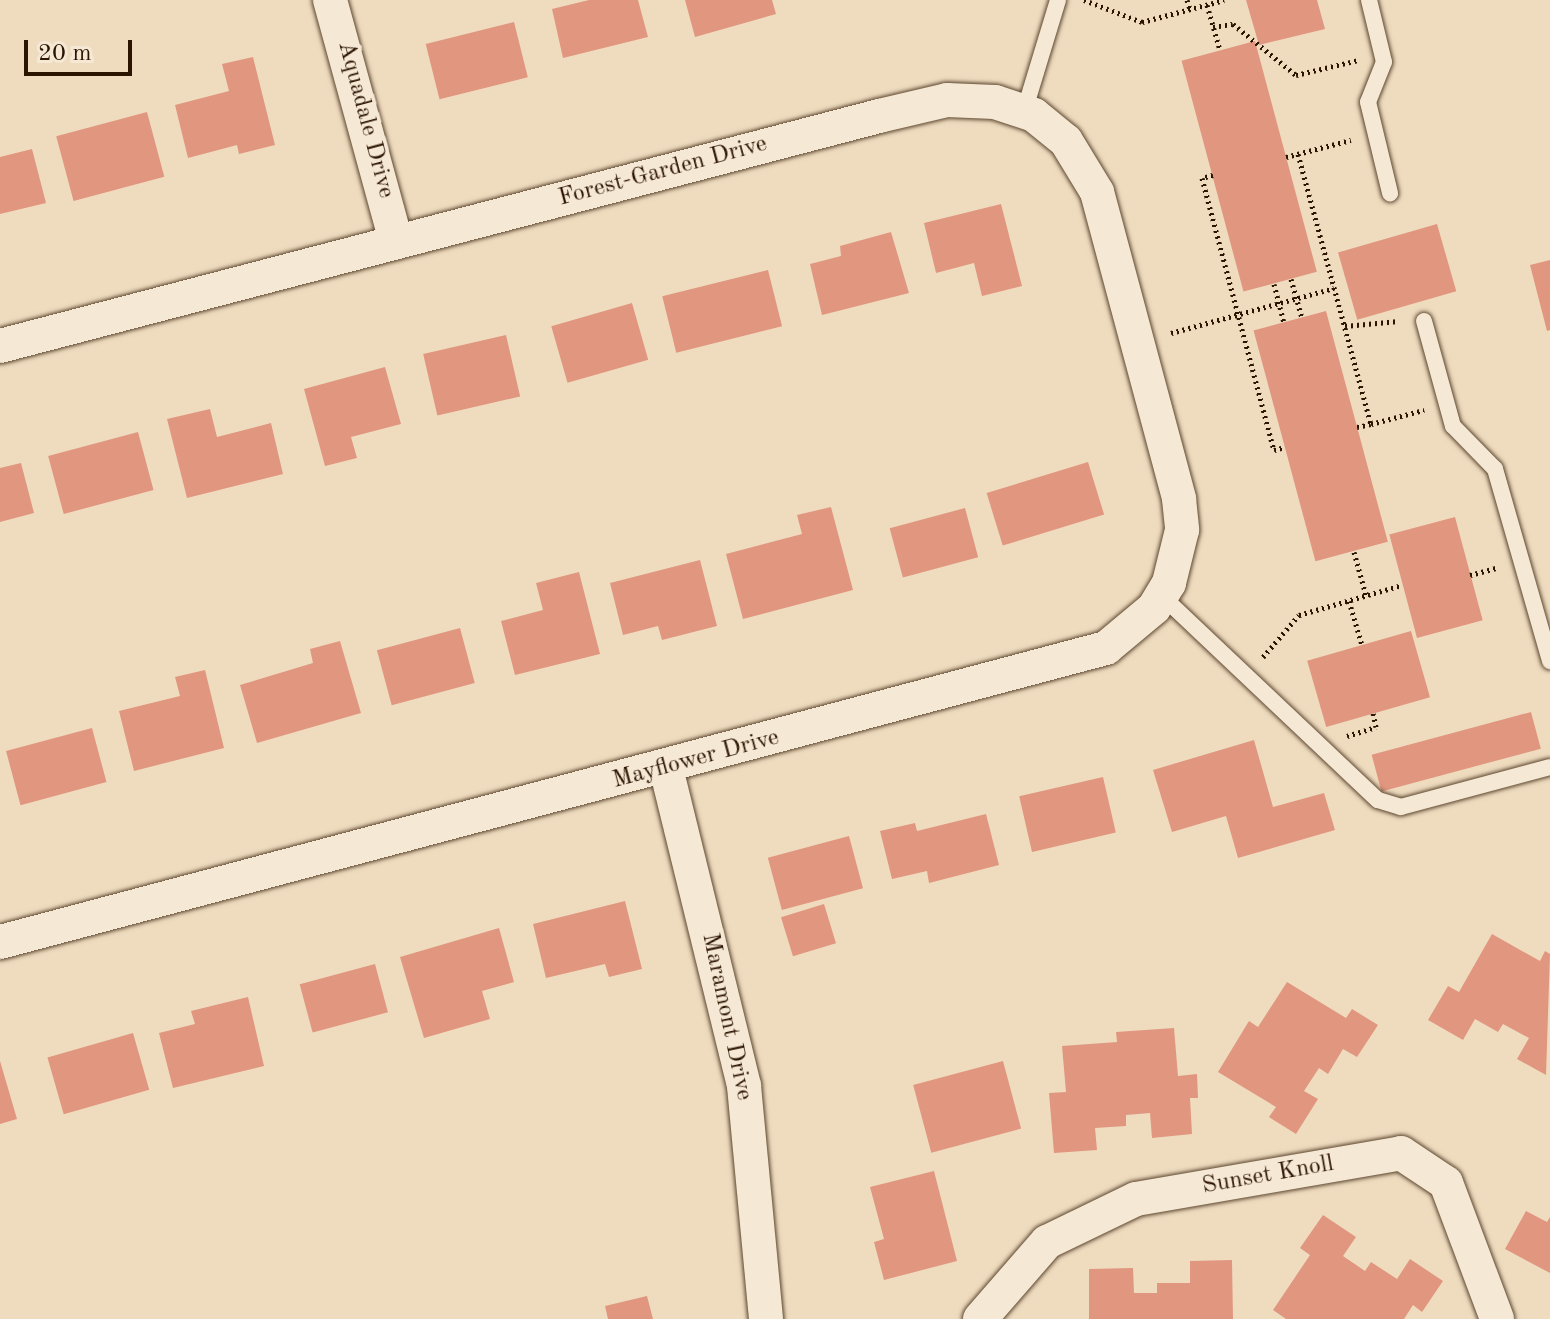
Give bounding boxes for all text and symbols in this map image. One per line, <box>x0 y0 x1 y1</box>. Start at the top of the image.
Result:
scale bar <box>28 24 136 74</box>
street label: Aquadale Drive <box>330 38 400 202</box>
text: 20 m <box>38 42 92 66</box>
street label: Forest-Garden Drive <box>556 130 770 214</box>
street label: Mayflower Drive <box>610 724 782 796</box>
street label: Maramont Drive <box>694 931 758 1103</box>
street label: Sunset Knoll <box>1200 1150 1336 1202</box>

